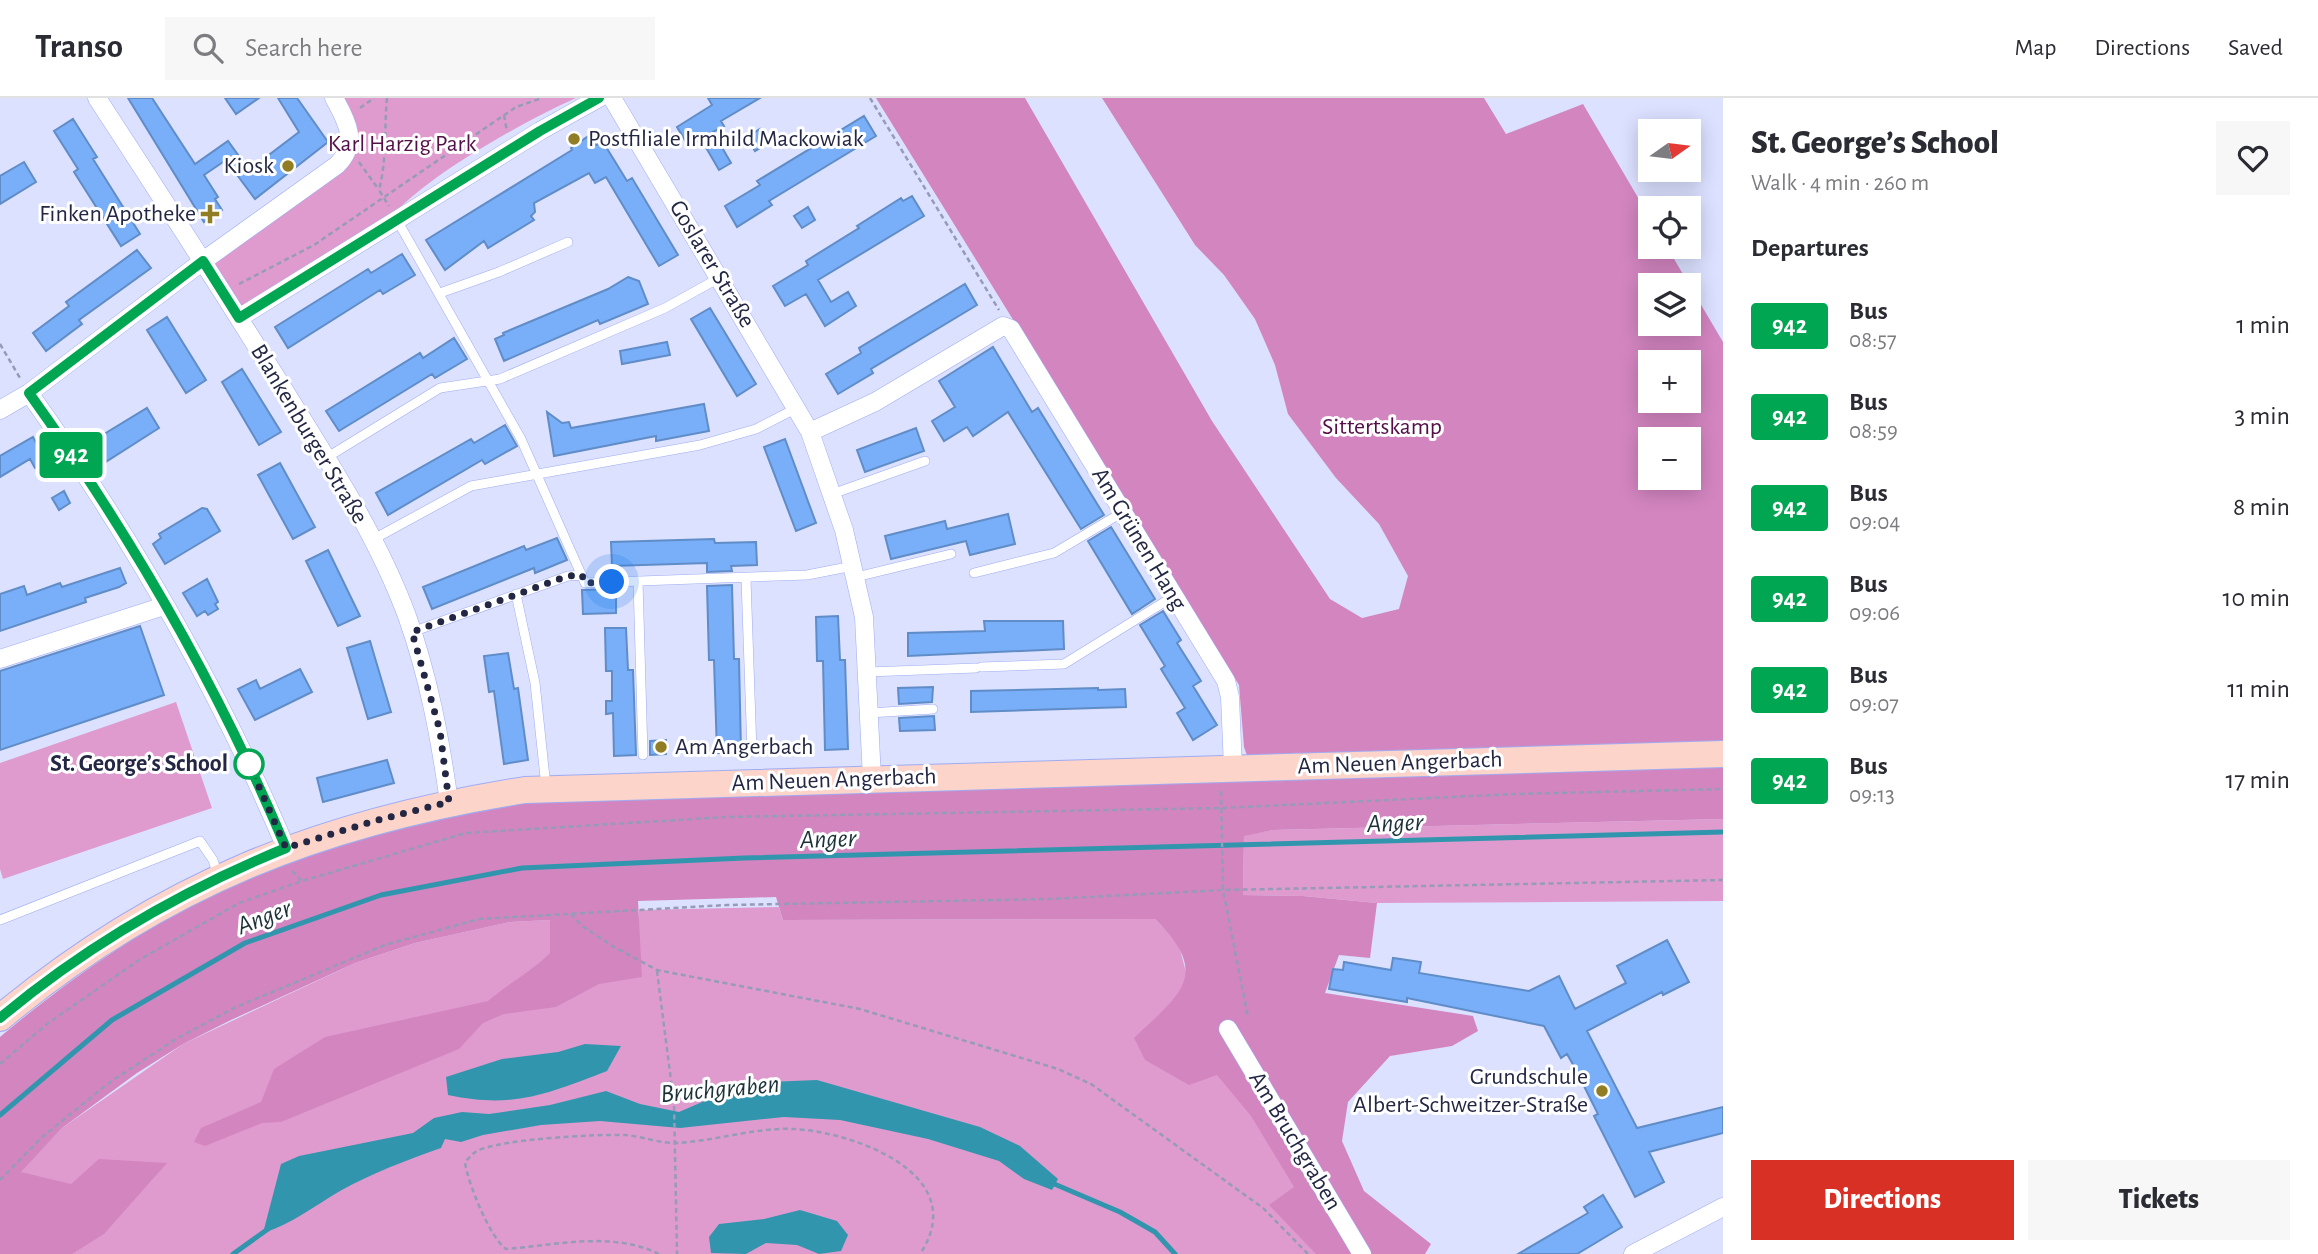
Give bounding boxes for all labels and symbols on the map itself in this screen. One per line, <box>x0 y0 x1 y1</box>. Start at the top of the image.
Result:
north arrow <box>1638 119 1701 182</box>
place label: Postfiliale Irmhild Mackowiak <box>588 127 864 151</box>
marker: Postfiliale Irmhild Mackowiak <box>566 131 582 147</box>
park label: Karl Harzig Park <box>328 132 476 156</box>
place label: Kiosk <box>223 154 274 178</box>
marker: Kiosk <box>280 158 296 174</box>
street label: Goslarer Straße <box>665 196 759 332</box>
place label: Finken Apotheke <box>39 202 196 226</box>
marker: Finken Apotheke <box>202 206 218 222</box>
street label: Blankenburger Straße <box>246 340 372 528</box>
park label: Sittertskamp <box>1322 415 1442 439</box>
line badge: 942 <box>31 432 111 478</box>
street label: Am Grünen Hang <box>1087 464 1191 614</box>
your location <box>594 564 629 599</box>
place label: Am Angerbach <box>675 735 813 759</box>
marker: Am Angerbach <box>653 739 669 755</box>
street label: Am Neuen Angerbach <box>1297 747 1503 779</box>
marker: St. George’s School <box>234 749 264 779</box>
place label: St. George’s School <box>50 752 228 776</box>
street label: Am Neuen Angerbach <box>731 764 937 796</box>
water label: Anger <box>1365 809 1425 837</box>
water label: Anger <box>798 825 858 853</box>
water label: Anger <box>232 894 296 940</box>
place label: Grundschule Albert-Schweitzer-Straße <box>1353 1065 1588 1117</box>
street label: Am Bruchgraben <box>1244 1067 1346 1215</box>
water label: Bruchgraben <box>659 1071 781 1107</box>
marker: Grundschule Albert-Schweitzer-Straße <box>1594 1083 1610 1099</box>

